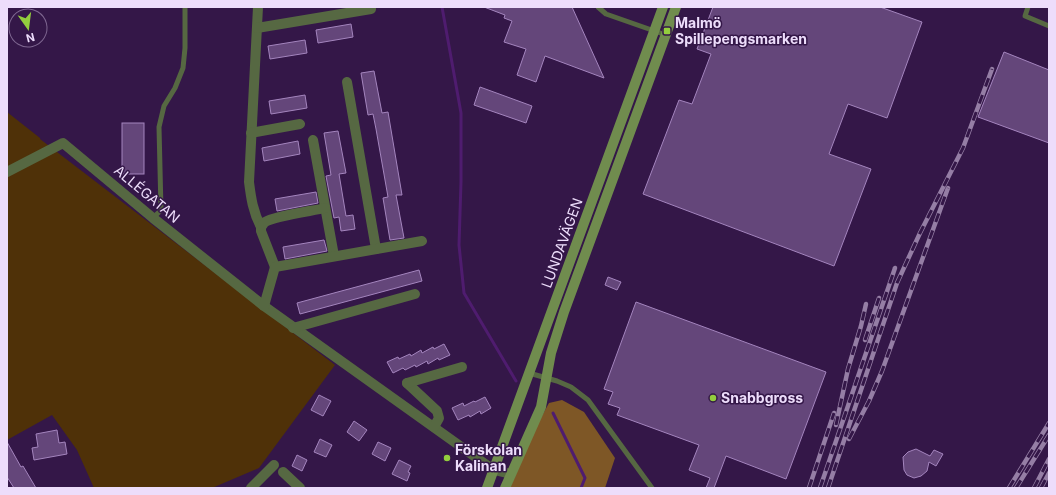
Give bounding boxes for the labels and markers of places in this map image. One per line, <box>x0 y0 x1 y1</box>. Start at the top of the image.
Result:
place label: Malmö Spillepengsmarken <box>675 14 807 47</box>
marker: Malmö Spillepengsmarken <box>662 26 672 36</box>
place label: Snabbgross <box>721 389 803 406</box>
marker: Snabbgross <box>708 393 718 403</box>
place label: Förskolan Kalinan <box>455 441 522 474</box>
marker: Förskolan Kalinan <box>442 453 452 463</box>

